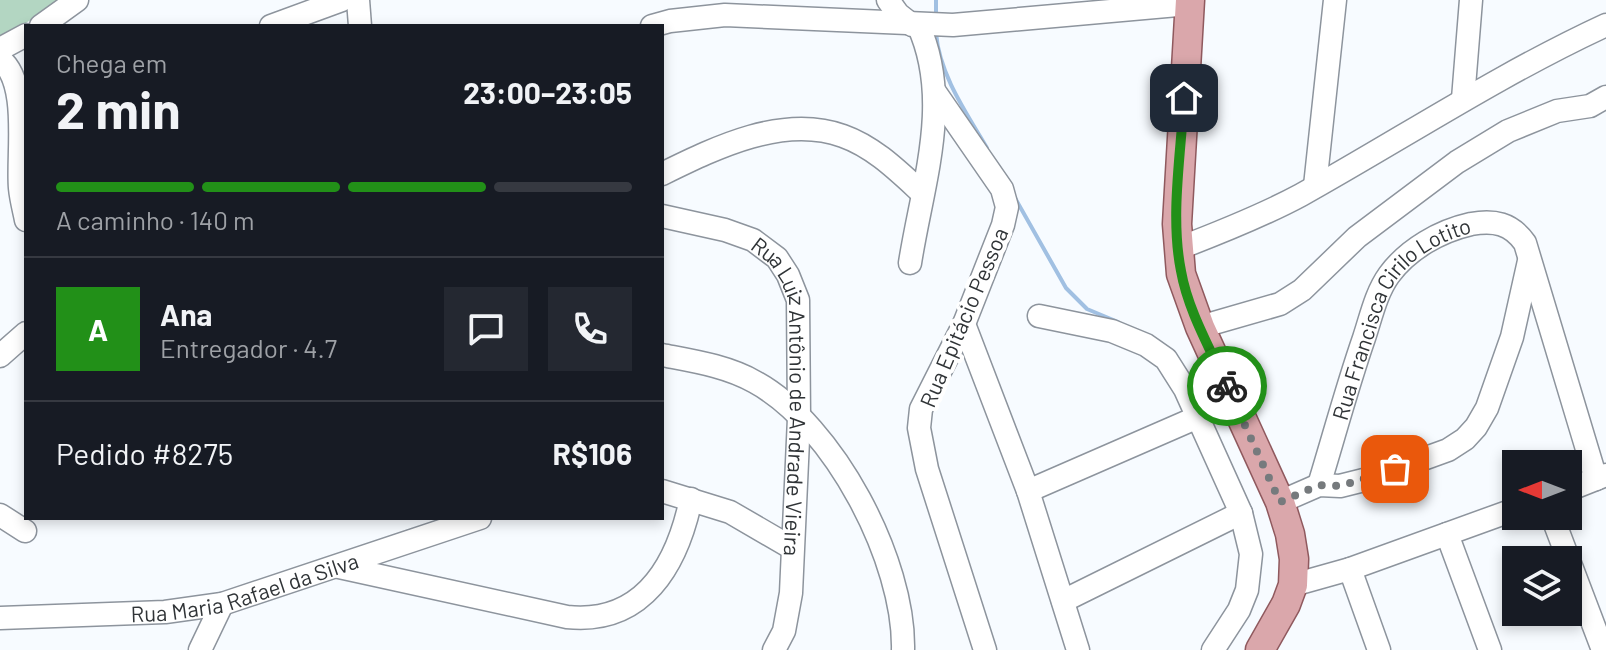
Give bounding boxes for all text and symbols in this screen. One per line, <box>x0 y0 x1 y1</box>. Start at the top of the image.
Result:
text: Chega em <box>56 47 167 78</box>
pin <box>1150 64 1218 132</box>
text: 23:00–23:05 <box>463 74 632 110</box>
icon: home <box>1162 76 1206 120</box>
text: 2 min <box>56 77 181 139</box>
text: A caminho · 140 m <box>56 204 255 235</box>
street label: Rua Francisca Cirilo Lotito <box>1326 212 1473 423</box>
street label: Rua Epitácio Pessoa <box>913 223 1013 411</box>
street label: Rua Luiz Antônio de Andrade Vieira <box>747 231 812 557</box>
button: chat <box>444 287 528 371</box>
button: phone <box>548 287 632 371</box>
text: Ana <box>160 296 212 332</box>
text: A <box>88 311 108 347</box>
text: Entregador · 4.7 <box>160 332 337 363</box>
courier <box>1187 346 1267 426</box>
icon: bike <box>1205 364 1249 408</box>
text: Pedido #8275 <box>56 435 233 471</box>
text: R$106 <box>553 435 632 471</box>
pin <box>1361 435 1429 503</box>
icon: bag <box>1373 447 1417 491</box>
north arrow <box>1502 450 1582 530</box>
map controls <box>1502 450 1582 626</box>
button: layers <box>1502 546 1582 626</box>
street label: Rua Maria Rafael da Silva <box>130 547 361 626</box>

